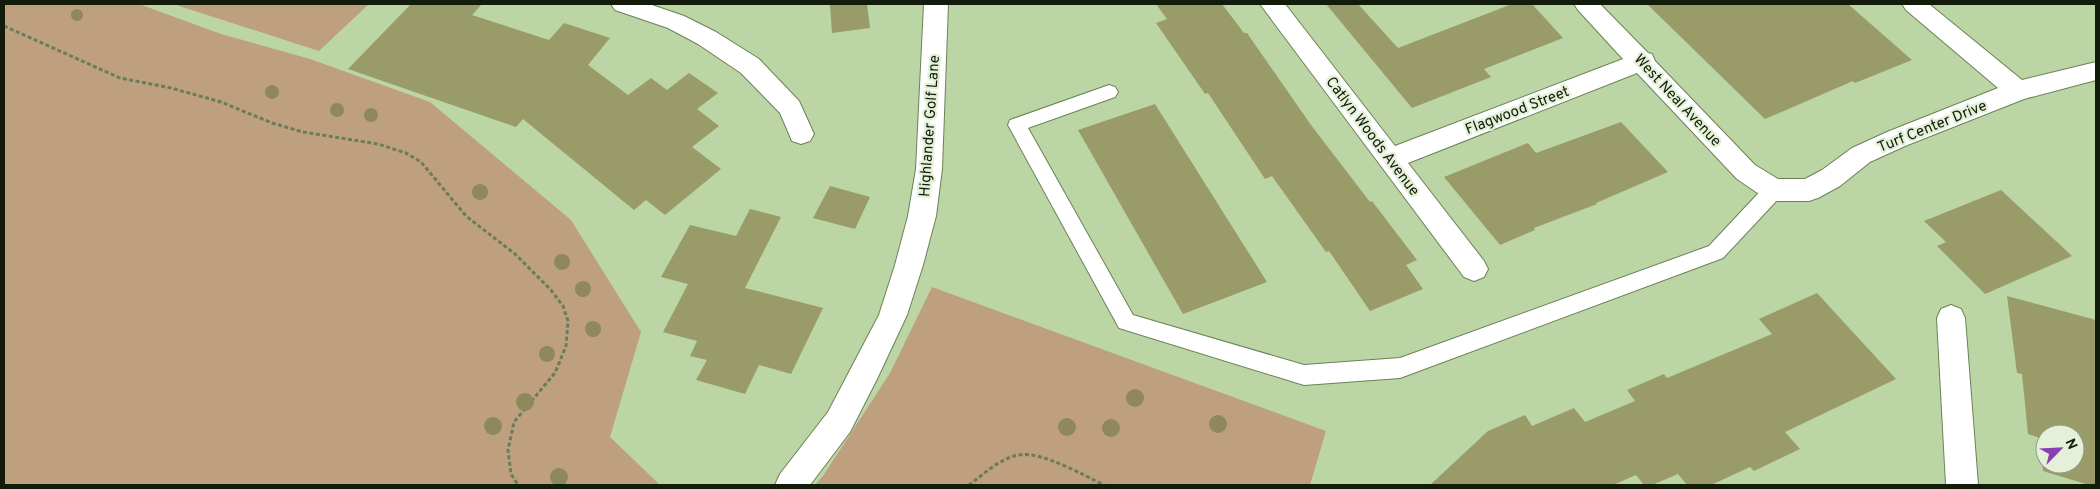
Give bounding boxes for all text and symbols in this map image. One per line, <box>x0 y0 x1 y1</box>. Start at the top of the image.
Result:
street label: West Neal Avenue <box>1629 51 1725 151</box>
street label: Highlander Golf Lane <box>916 54 945 198</box>
street label: Catlyn Woods Avenue <box>1321 73 1423 200</box>
street label: Flagwood Street <box>1463 83 1572 140</box>
street label: Turf Center Drive <box>1875 97 1990 158</box>
north arrow <box>2035 424 2085 474</box>
text: N <box>2061 436 2080 452</box>

